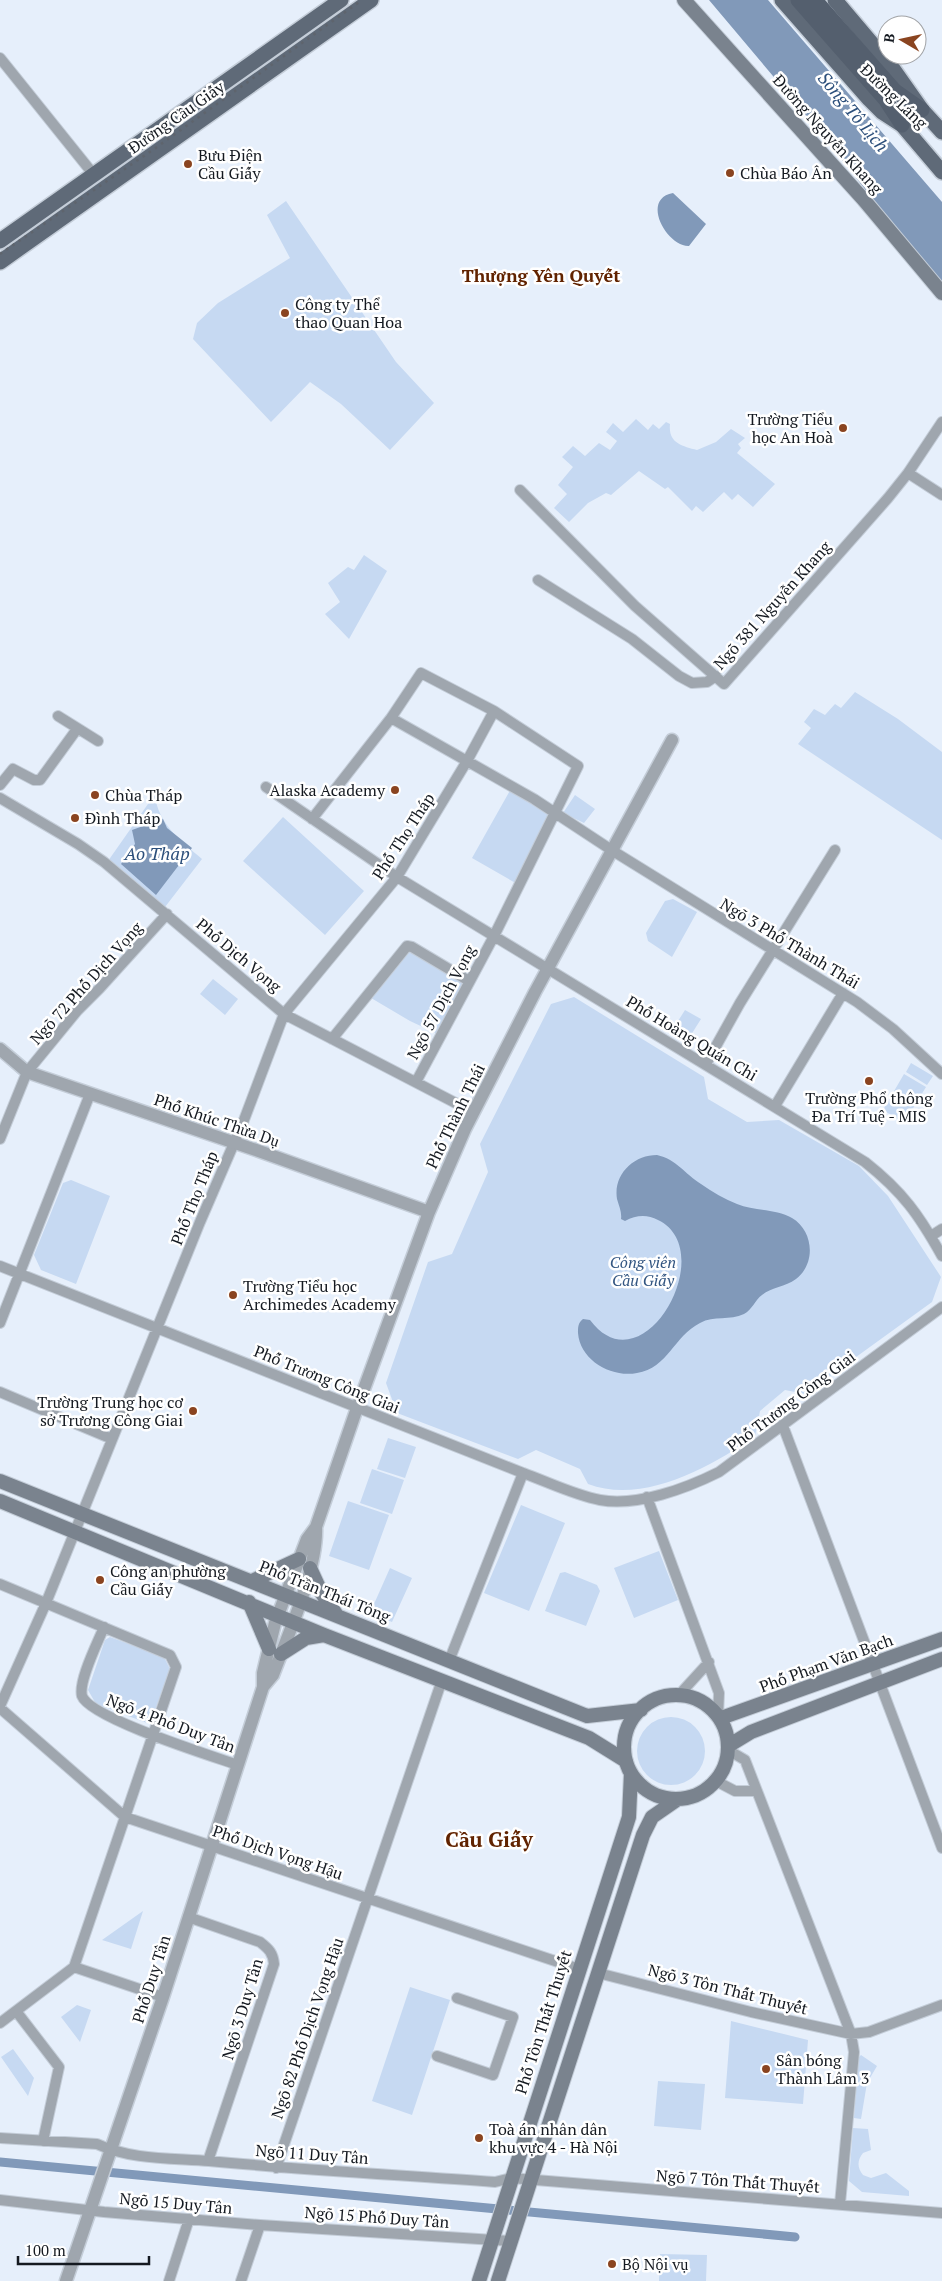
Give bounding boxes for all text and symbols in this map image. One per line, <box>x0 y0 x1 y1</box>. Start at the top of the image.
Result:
north arrow <box>877 15 927 65</box>
text: B <box>879 32 899 44</box>
street label: Đường Láng <box>856 59 933 134</box>
water label: Sông Tô Lịch <box>813 66 894 157</box>
street label: Đường Nguyễn Khang <box>768 69 888 199</box>
street label: Đường Cầu Giấy <box>124 75 229 158</box>
place label: Bưu Điện Cầu Giấy <box>198 144 263 184</box>
marker: Bưu Điện Cầu Giấy <box>182 158 194 170</box>
place label: Chùa Báo Ân <box>740 162 832 184</box>
marker: Chùa Báo Ân <box>724 167 736 179</box>
district label: Thượng Yên Quyết <box>462 263 620 287</box>
place label: Công ty Thể thao Quan Hoa <box>295 293 402 333</box>
marker: Công ty Thể thao Quan Hoa <box>279 307 291 319</box>
place label: Trường Tiểu học An Hoà <box>747 408 833 448</box>
marker: Trường Tiểu học An Hoà <box>837 422 849 434</box>
street label: Ngõ 381 Nguyễn Khang <box>708 536 836 674</box>
place label: Alaska Academy <box>270 779 386 801</box>
place label: Chùa Tháp <box>105 784 182 806</box>
marker: Alaska Academy <box>389 784 401 796</box>
street label: Phố Thọ Tháp <box>367 788 439 884</box>
marker: Chùa Tháp <box>89 789 101 801</box>
place label: Đình Tháp <box>85 807 160 829</box>
marker: Đình Tháp <box>69 812 81 824</box>
water label: Ao Tháp <box>123 841 190 865</box>
street label: Ngõ 3 Phố Thành Thái <box>716 893 864 994</box>
street label: Phố Dịch Vọng <box>192 913 287 997</box>
street label: Ngõ 72 Phố Dịch Vọng <box>25 916 148 1049</box>
street label: Ngõ 57 Dịch Vọng <box>402 940 481 1063</box>
street label: Phố Hoàng Quán Chi <box>622 990 762 1086</box>
street label: Phố Thành Thái <box>420 1060 490 1172</box>
marker: Trường Phổ thông Đa Trí Tuệ - MIS <box>863 1075 875 1087</box>
place label: Trường Phổ thông Đa Trí Tuệ - MIS <box>805 1087 933 1127</box>
street label: Phố Khúc Thừa Dụ <box>151 1088 283 1152</box>
street label: Phố Thọ Tháp <box>165 1148 223 1248</box>
park label: Công viên Cầu Giấy <box>610 1251 676 1291</box>
place label: Trường Tiểu học Archimedes Academy <box>243 1275 397 1315</box>
marker: Trường Tiểu học Archimedes Academy <box>227 1289 239 1301</box>
street label: Phố Trương Công Giai <box>251 1340 403 1418</box>
street label: Phố Trương Công Giai <box>722 1345 860 1457</box>
place label: Trường Trung học cơ sở Trương Công Giai <box>37 1391 184 1431</box>
marker: Trường Trung học cơ sở Trương Công Giai <box>187 1405 199 1417</box>
street label: Phố Trần Thái Tông <box>256 1555 394 1628</box>
place label: Công an phường Cầu Giấy <box>110 1560 226 1600</box>
marker: Công an phường Cầu Giấy <box>94 1574 106 1586</box>
street label: Phố Phạm Văn Bạch <box>756 1628 896 1697</box>
street label: Ngõ 4 Phố Duy Tân <box>103 1688 239 1758</box>
street label: Phố Dịch Vọng Hậu <box>210 1819 346 1885</box>
district label: Cầu Giấy <box>445 1825 534 1853</box>
street label: Phố Duy Tân <box>126 1932 176 2026</box>
street label: Ngõ 82 Phố Dịch Vọng Hậu <box>266 1934 348 2122</box>
street label: Phố Tôn Thất Thuyết <box>509 1947 577 2097</box>
street label: Ngõ 3 Duy Tân <box>216 1955 268 2062</box>
street label: Ngõ 3 Tôn Thất Thuyết <box>646 1959 810 2020</box>
place label: Sân bóng Thành Lâm 3 <box>776 2049 869 2089</box>
marker: Sân bóng Thành Lâm 3 <box>760 2063 772 2075</box>
place label: Toà án nhân dân khu vực 4 - Hà Nội <box>489 2118 618 2158</box>
marker: Toà án nhân dân khu vực 4 - Hà Nội <box>473 2132 485 2144</box>
street label: Ngõ 11 Duy Tân <box>255 2139 370 2169</box>
street label: Ngõ 7 Tôn Thất Thuyết <box>655 2164 821 2198</box>
street label: Ngõ 15 Duy Tân <box>119 2187 234 2219</box>
street label: Ngõ 15 Phố Duy Tân <box>304 2201 450 2233</box>
scale bar <box>18 2234 149 2266</box>
text: 100 m <box>25 2240 66 2260</box>
place label: Bộ Nội vụ <box>622 2253 688 2275</box>
marker: Bộ Nội vụ <box>606 2258 618 2270</box>

